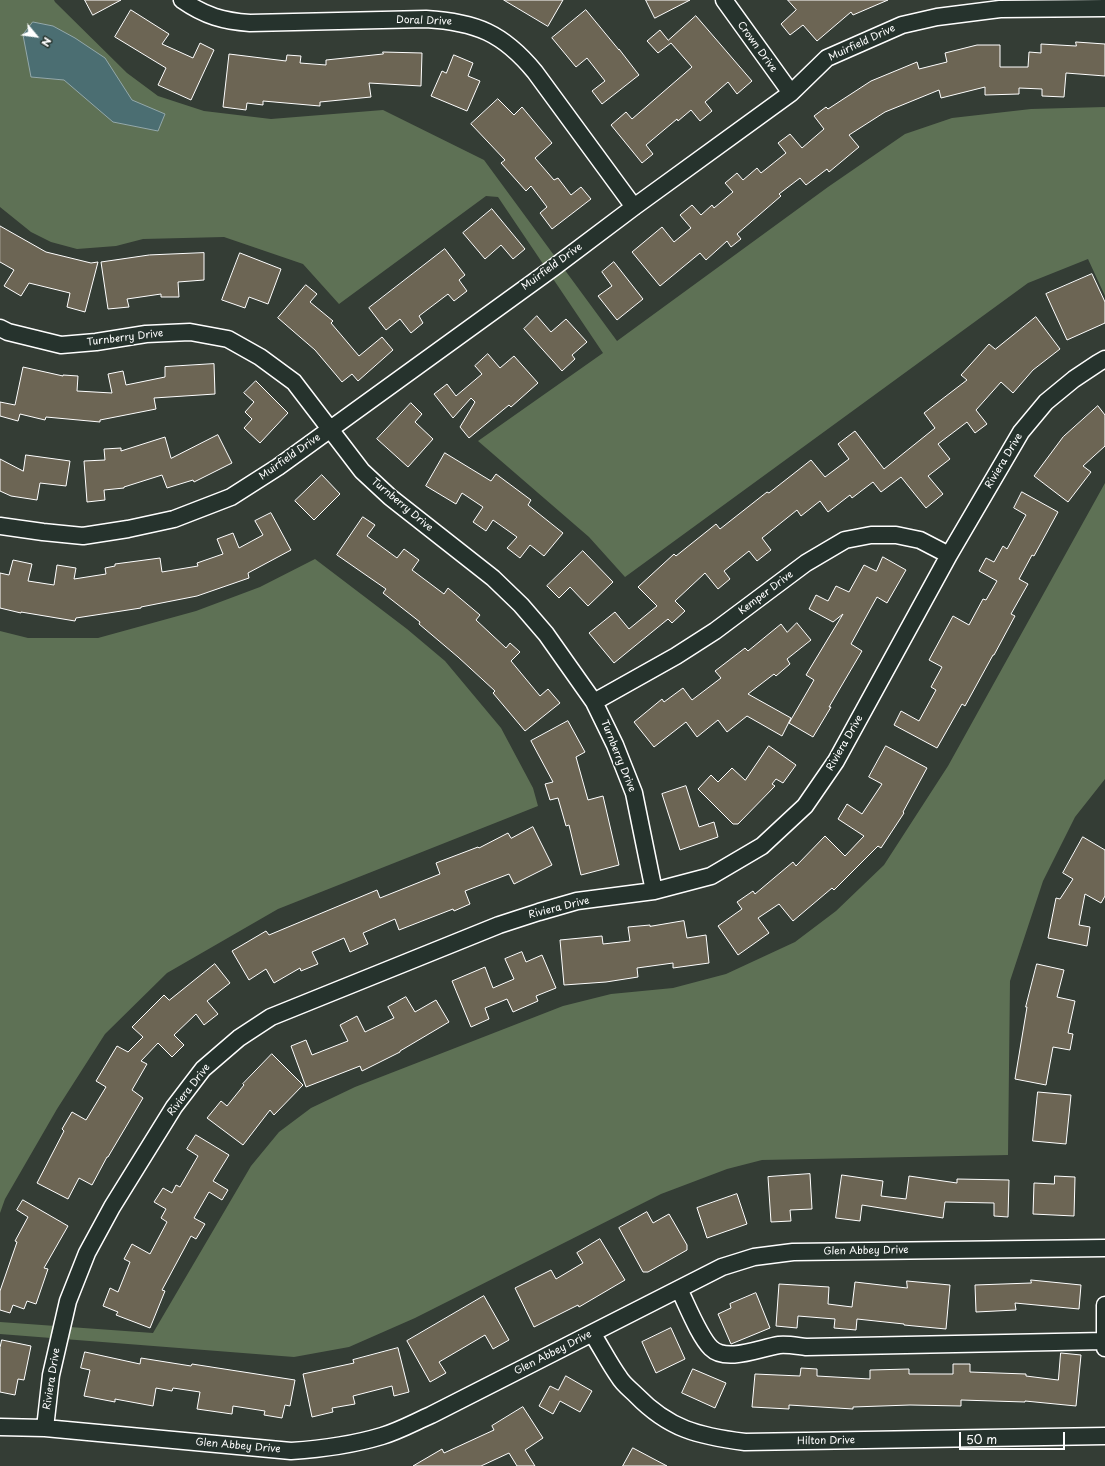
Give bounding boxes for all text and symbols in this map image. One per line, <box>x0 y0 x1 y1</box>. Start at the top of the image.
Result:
street label: Doral Drive <box>396 14 452 28</box>
north arrow <box>16 16 56 56</box>
street label: Crown Drive <box>735 19 779 75</box>
street label: Muirfield Drive <box>827 22 897 64</box>
text: N <box>37 34 56 50</box>
street label: Muirfield Drive <box>519 241 585 293</box>
street label: Turnberry Drive <box>86 327 164 349</box>
street label: Muirfield Drive <box>257 431 323 483</box>
street label: Riviera Drive <box>983 431 1025 491</box>
street label: Turnberry Drive <box>369 476 435 534</box>
street label: Kemper Drive <box>736 569 796 617</box>
street label: Riviera Drive <box>824 713 866 773</box>
street label: Turnberry Drive <box>598 718 638 794</box>
street label: Riviera Drive <box>527 895 591 921</box>
street label: Riviera Drive <box>165 1062 213 1118</box>
street label: Glen Abbey Drive <box>823 1244 909 1258</box>
street label: Glen Abbey Drive <box>512 1328 594 1378</box>
street label: Riviera Drive <box>41 1347 63 1411</box>
scale bar <box>961 1424 1067 1450</box>
text: 50 m <box>966 1430 997 1448</box>
street label: Hilton Drive <box>797 1434 855 1448</box>
street label: Glen Abbey Drive <box>195 1436 281 1456</box>

